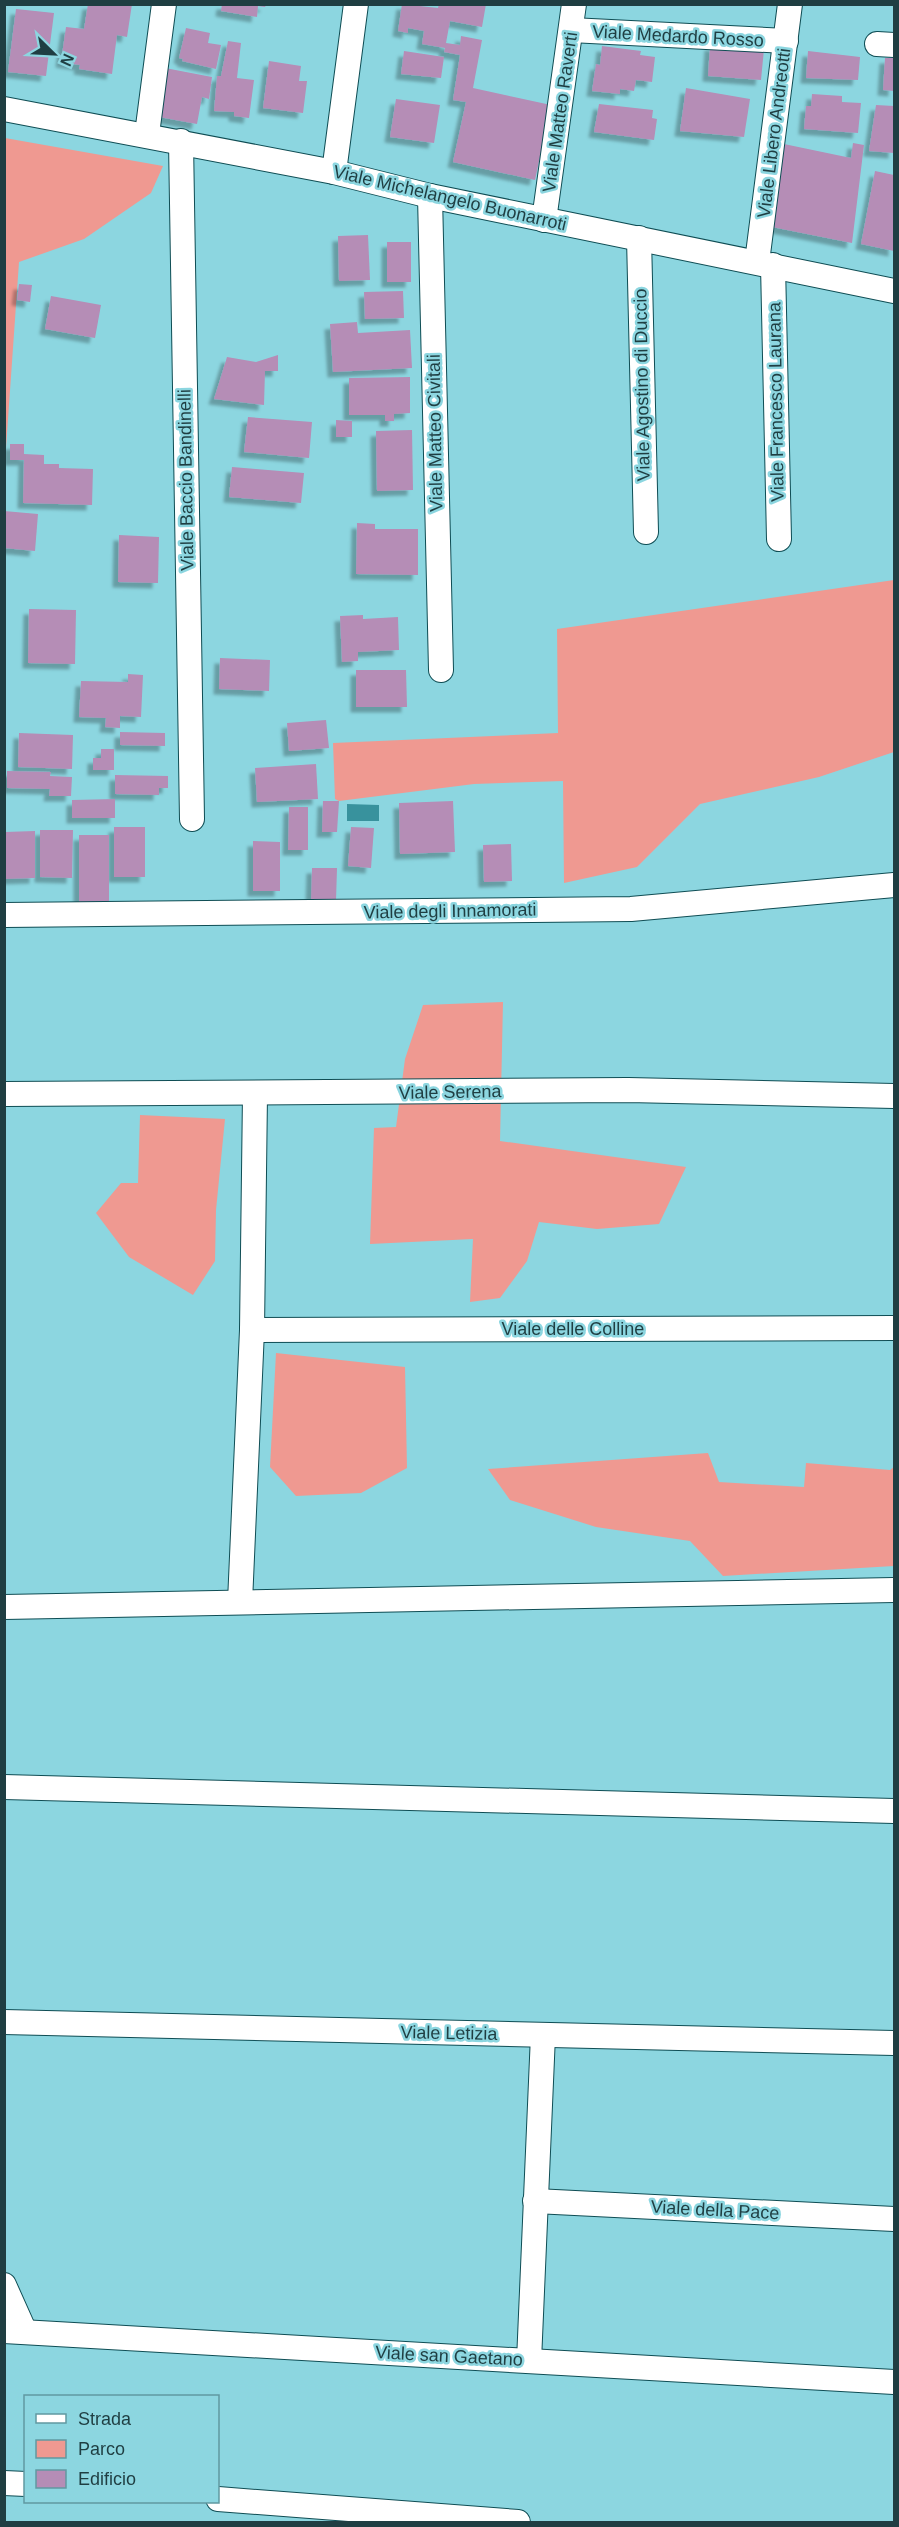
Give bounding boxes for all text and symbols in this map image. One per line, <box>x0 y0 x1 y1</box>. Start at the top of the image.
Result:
street label: Viale Medardo Rosso <box>592 22 764 50</box>
north arrow <box>24 24 84 84</box>
street label: Viale Matteo Raverti <box>539 31 581 193</box>
street label: Viale Libero Andreotti <box>754 47 794 219</box>
text: N <box>57 51 77 69</box>
street label: Viale Michelangelo Buonarroti <box>331 161 569 235</box>
street label: Viale Agostino di Duccio <box>630 288 654 482</box>
street label: Viale Francesco Laurana <box>764 301 788 502</box>
street label: Viale Matteo Civitali <box>424 354 446 512</box>
street label: Viale Baccio Bandinelli <box>174 389 198 571</box>
street label: Viale degli Innamorati <box>363 899 537 923</box>
street label: Viale Serena <box>398 1081 503 1103</box>
street label: Viale delle Colline <box>502 1319 644 1339</box>
street label: Viale Letizia <box>400 2022 499 2044</box>
street label: Viale della Pace <box>650 2197 780 2223</box>
street label: Viale san Gaetano <box>375 2342 523 2370</box>
legend <box>24 2395 219 2503</box>
text: Strada <box>78 2409 132 2429</box>
text: Parco <box>78 2439 125 2459</box>
text: Edificio <box>78 2469 136 2489</box>

